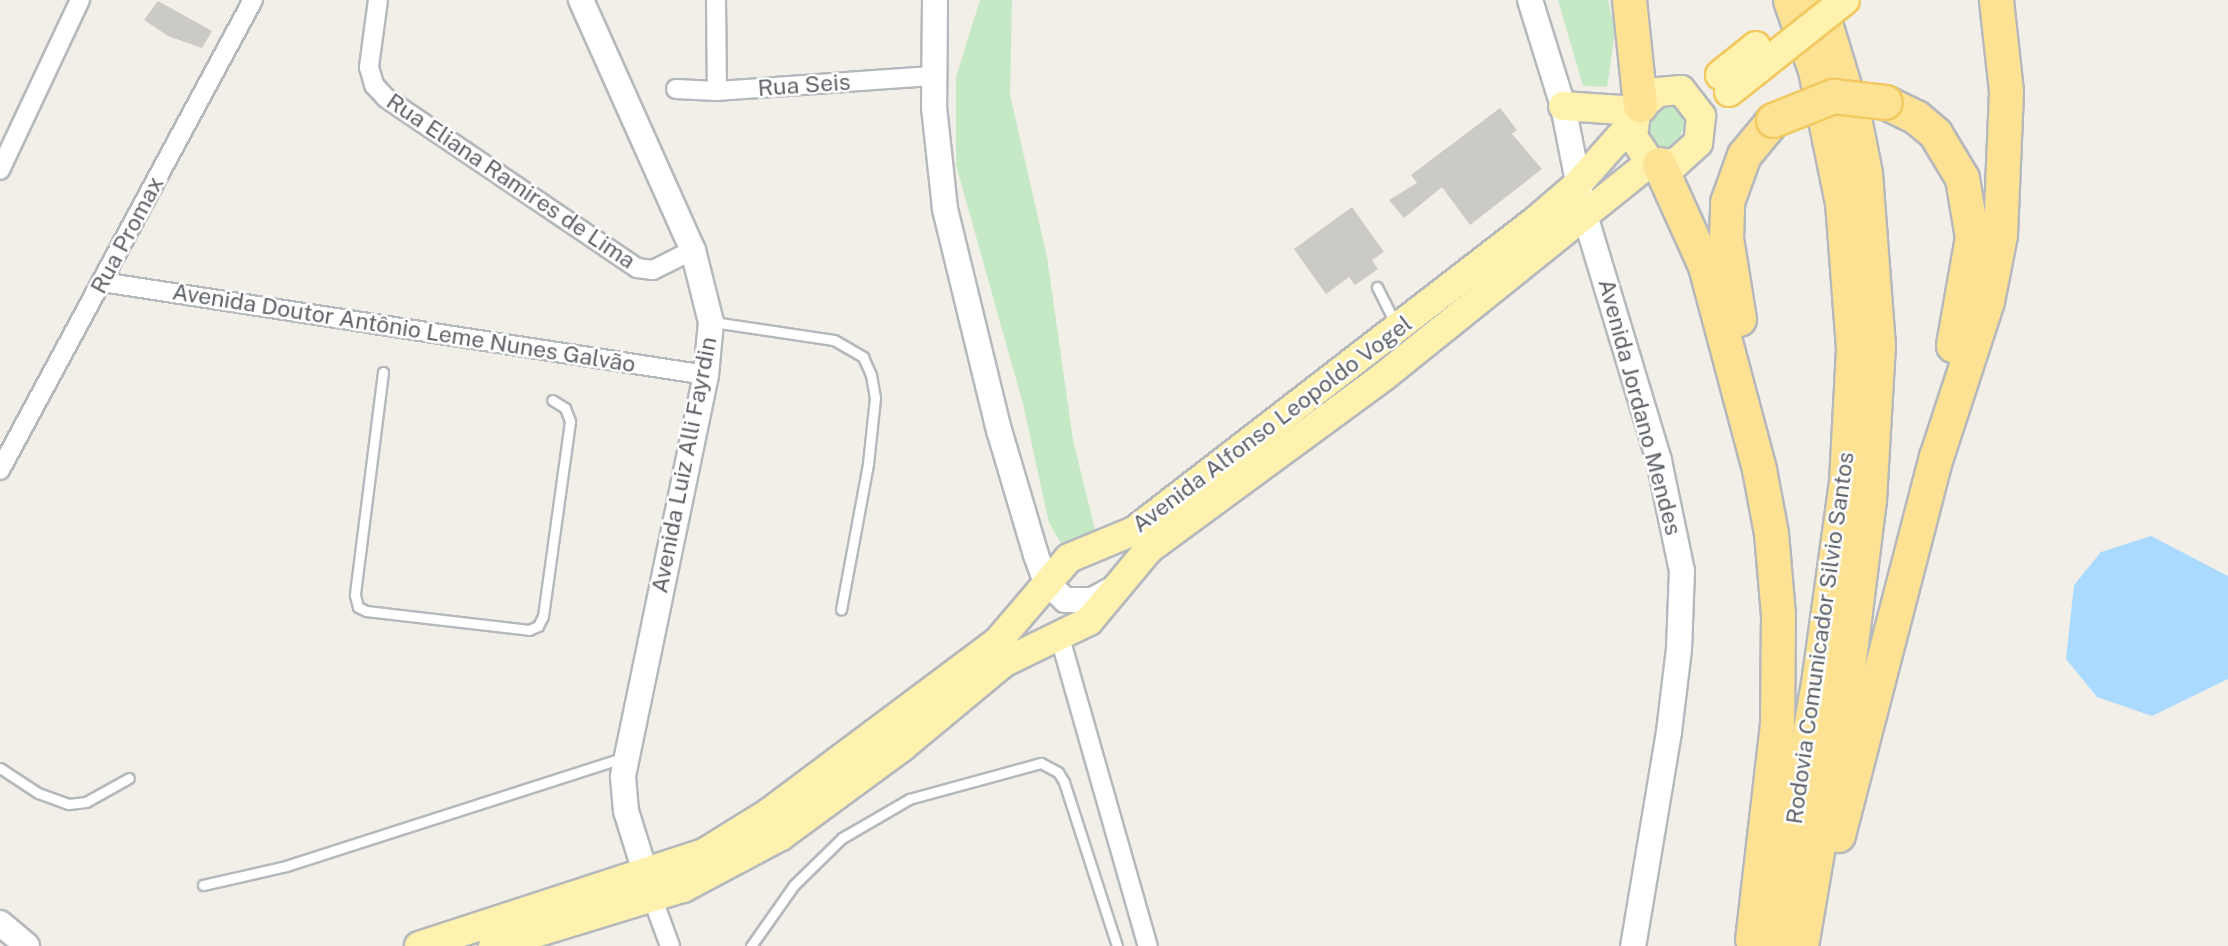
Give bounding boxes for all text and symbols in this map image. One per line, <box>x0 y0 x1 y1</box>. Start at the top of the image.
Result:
street label: Rua Seis <box>757 68 851 102</box>
street label: Rua Eliana Ramires de Lima <box>381 87 641 275</box>
street label: Rua Promax <box>85 172 169 298</box>
street label: Avenida Jordano Mendes <box>1592 276 1688 538</box>
street label: Avenida Doutor Antônio Leme Nunes Galvão <box>170 278 638 378</box>
street label: Avenida Alfonso Leopoldo Vogel <box>1126 309 1418 539</box>
street label: Avenida Luiz Alli Fayrdin <box>646 335 722 595</box>
street label: Rodovia Comunicador Silvio Santos <box>1780 450 1860 826</box>

